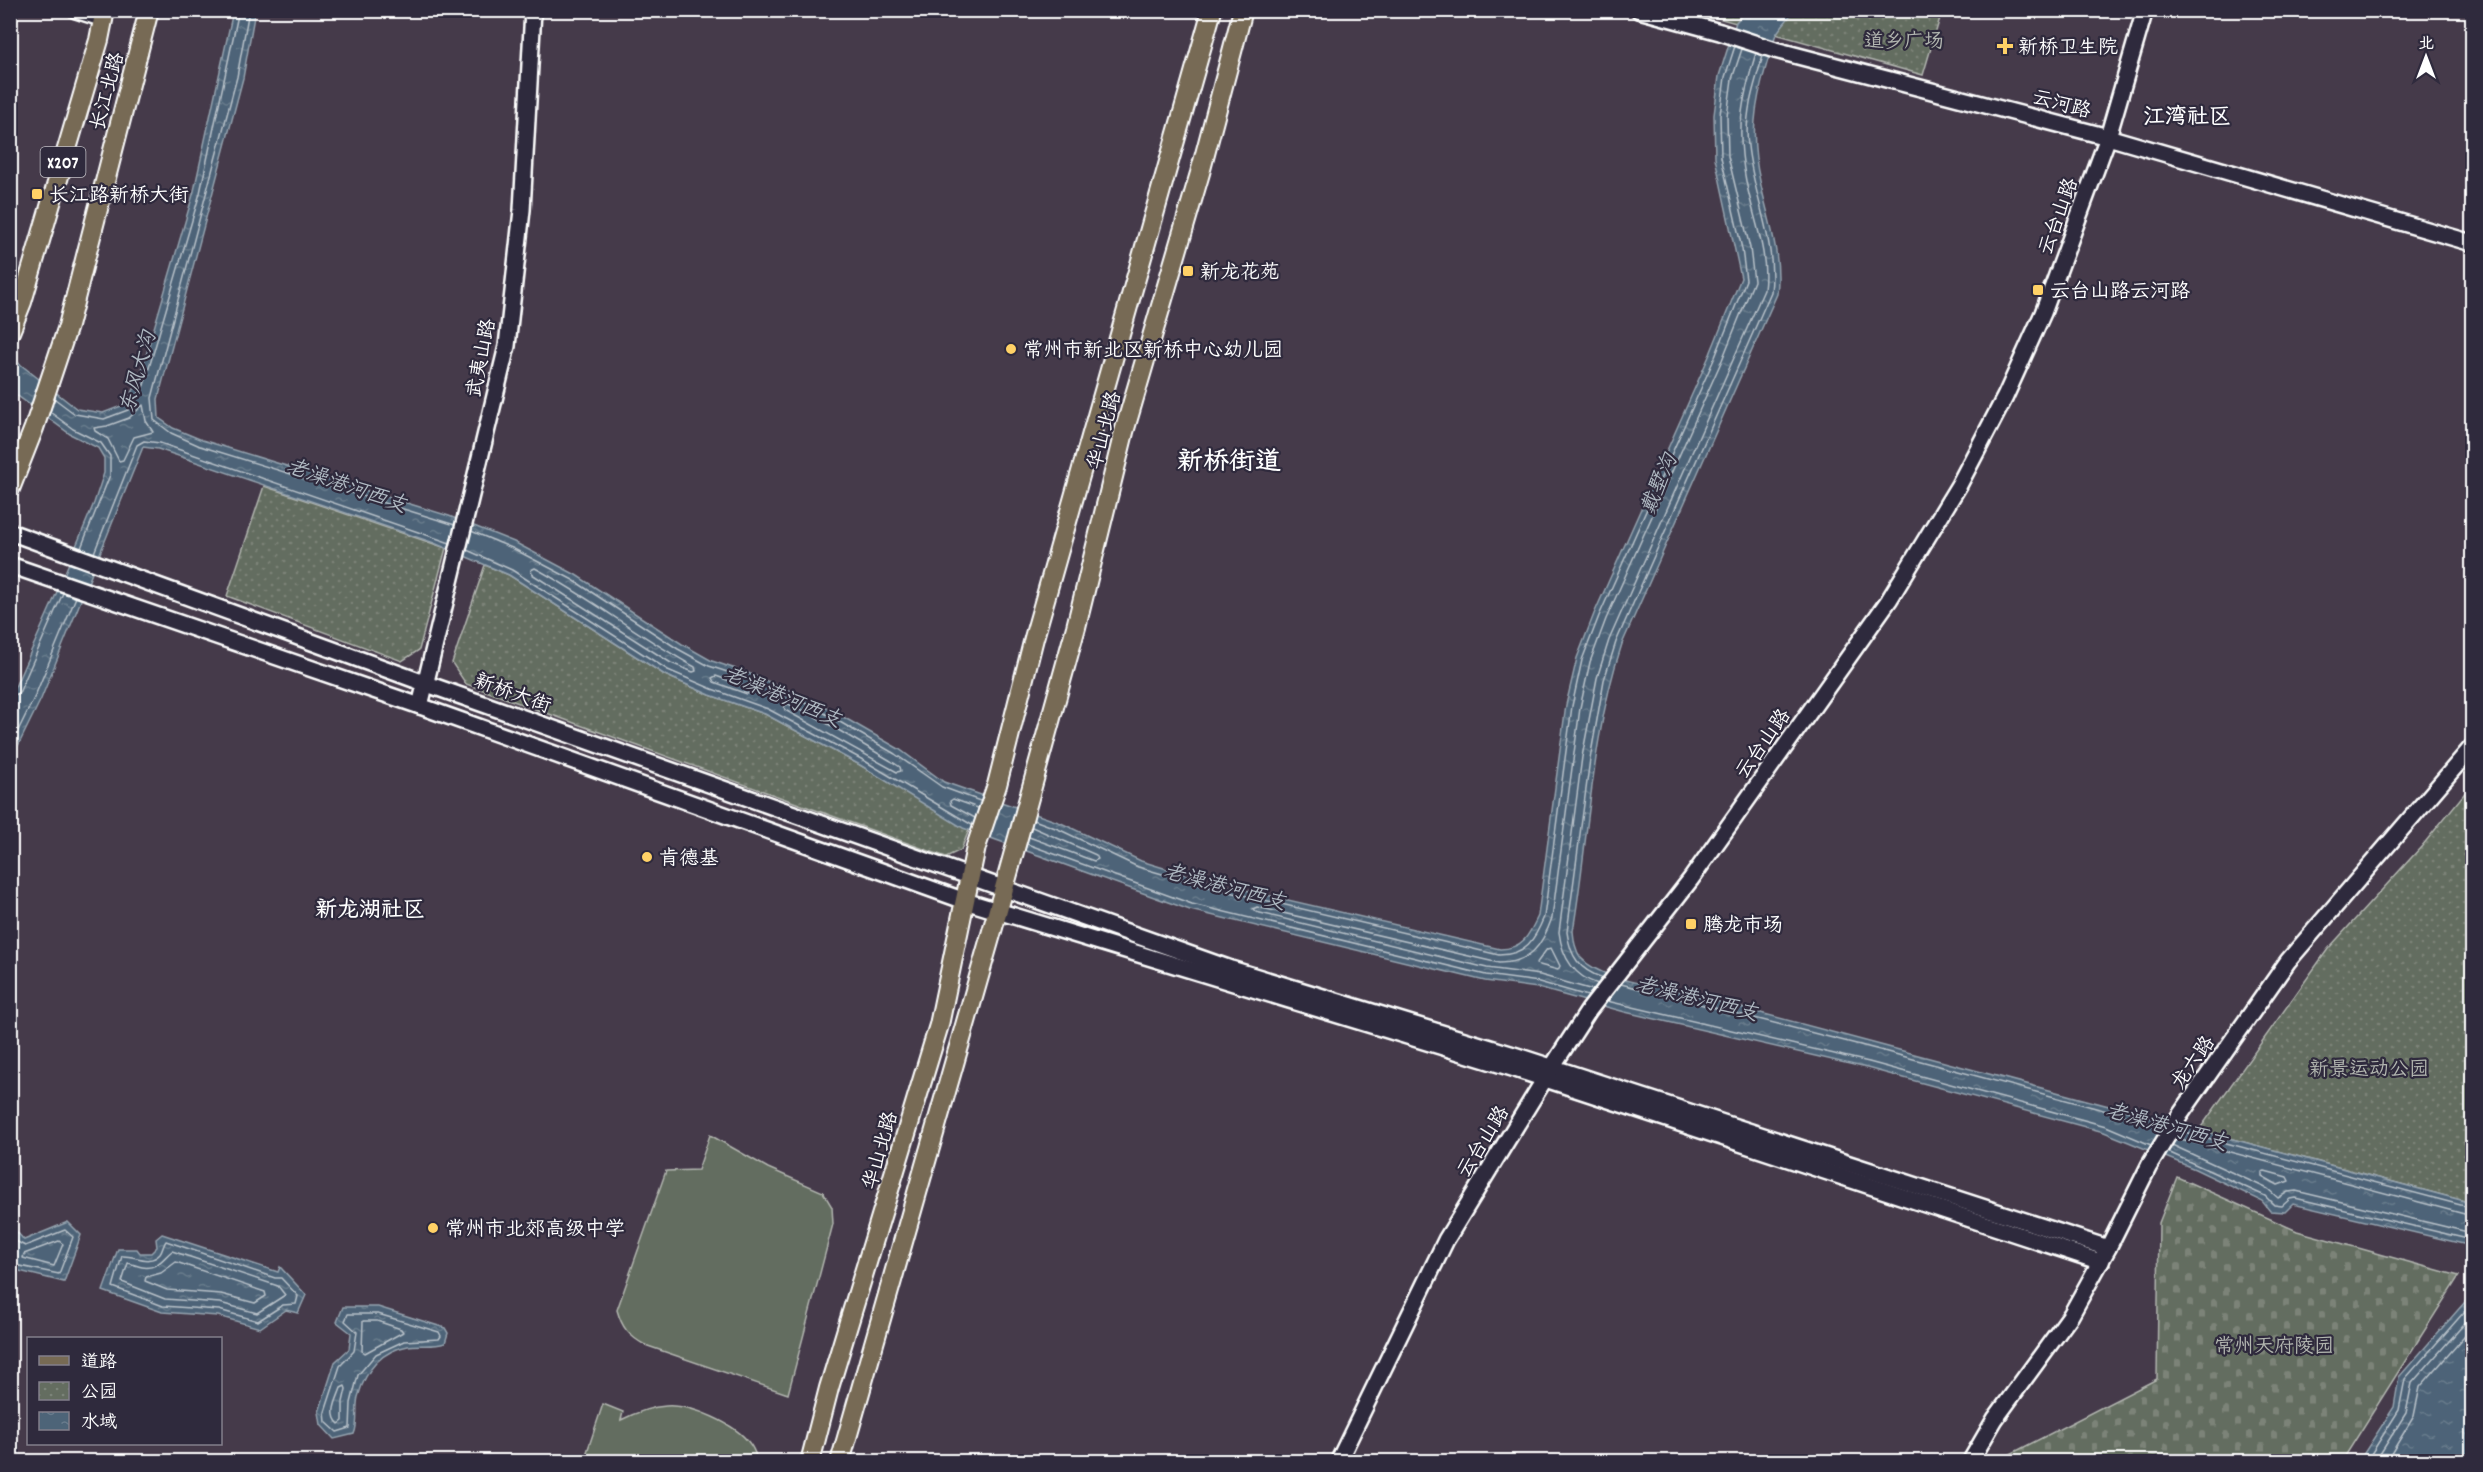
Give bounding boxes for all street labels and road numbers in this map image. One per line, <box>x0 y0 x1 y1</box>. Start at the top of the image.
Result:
street label: 长江北路 <box>85 49 133 134</box>
street label: 云河路 <box>2029 85 2095 127</box>
road number: X207 <box>40 147 86 177</box>
street label: 云台山路 <box>2033 174 2087 259</box>
street label: 武夷山路 <box>462 316 505 401</box>
street label: 华山北路 <box>1082 388 1130 473</box>
street label: 新桥大街 <box>470 668 554 722</box>
street label: 云台山路 <box>1730 703 1799 786</box>
street label: 龙六路 <box>2166 1030 2224 1096</box>
street label: 云台山路 <box>1451 1100 1518 1184</box>
street label: 华山北路 <box>857 1108 907 1193</box>

